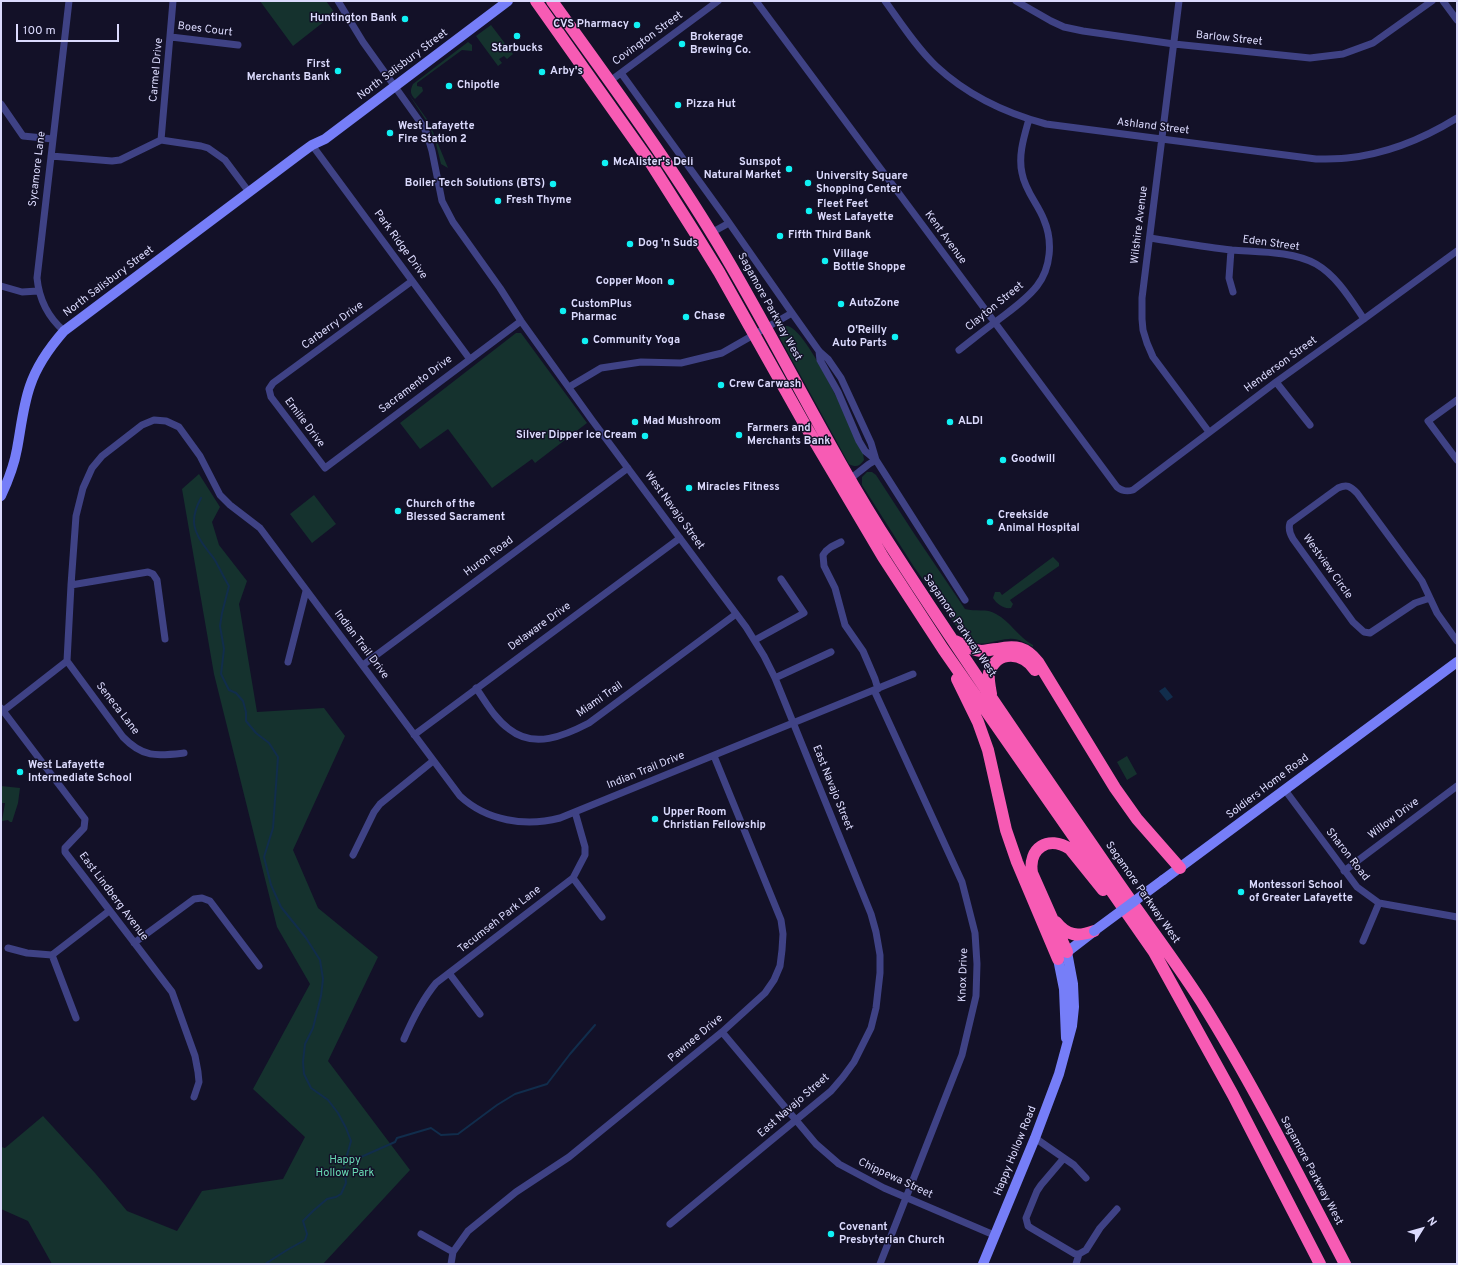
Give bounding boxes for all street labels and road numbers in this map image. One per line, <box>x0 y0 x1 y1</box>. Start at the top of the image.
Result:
street label: Covington Street <box>610 9 686 69</box>
street label: Boes Court <box>177 20 233 40</box>
street label: North Salisbury Street <box>355 27 451 103</box>
street label: Barlow Street <box>1195 29 1263 49</box>
street label: Carmel Drive <box>148 37 166 103</box>
street label: Ashland Street <box>1116 116 1190 138</box>
street label: Sycamore Lane <box>27 131 49 207</box>
street label: Wilshire Avenue <box>1129 185 1151 265</box>
street label: Park Ridge Drive <box>370 208 430 282</box>
street label: Kent Avenue <box>921 209 969 267</box>
street label: Eden Street <box>1242 233 1300 255</box>
street label: North Salisbury Street <box>61 244 157 320</box>
street label: Sagamore Parkway West <box>734 251 804 363</box>
street label: Clayton Street <box>963 280 1027 334</box>
street label: Carberry Drive <box>300 299 366 353</box>
street label: Henderson Street <box>1242 334 1320 396</box>
street label: Sacramento Drive <box>377 353 455 417</box>
street label: Emilie Drive <box>281 396 327 450</box>
street label: West Navajo Street <box>641 469 707 553</box>
street label: Westview Circle <box>1299 532 1355 602</box>
street label: Huron Road <box>462 534 516 580</box>
street label: Sagamore Parkway West <box>920 572 998 680</box>
street label: Delaware Drive <box>506 600 574 654</box>
street label: Indian Trail Drive <box>331 608 391 682</box>
street label: Miami Trail <box>574 679 626 721</box>
street label: Seneca Lane <box>92 680 142 738</box>
street label: East Navajo Street <box>809 743 855 833</box>
street label: Indian Trail Drive <box>605 749 687 793</box>
street label: Soldiers Home Road <box>1224 752 1312 822</box>
street label: Willow Drive <box>1366 796 1422 842</box>
street label: Sharon Road <box>1322 826 1372 884</box>
street label: Sagamore Parkway West <box>1102 840 1182 946</box>
street label: East Lindberg Avenue <box>75 850 151 944</box>
street label: Tecumseh Park Lane <box>456 883 544 957</box>
street label: Knox Drive <box>956 948 972 1002</box>
street label: Pawnee Drive <box>666 1012 726 1066</box>
street label: East Navajo Street <box>755 1071 833 1141</box>
street label: Happy Hollow Road <box>992 1104 1040 1198</box>
street label: Sagamore Parkway West <box>1277 1114 1345 1228</box>
street label: Chippewa Street <box>856 1156 934 1202</box>

